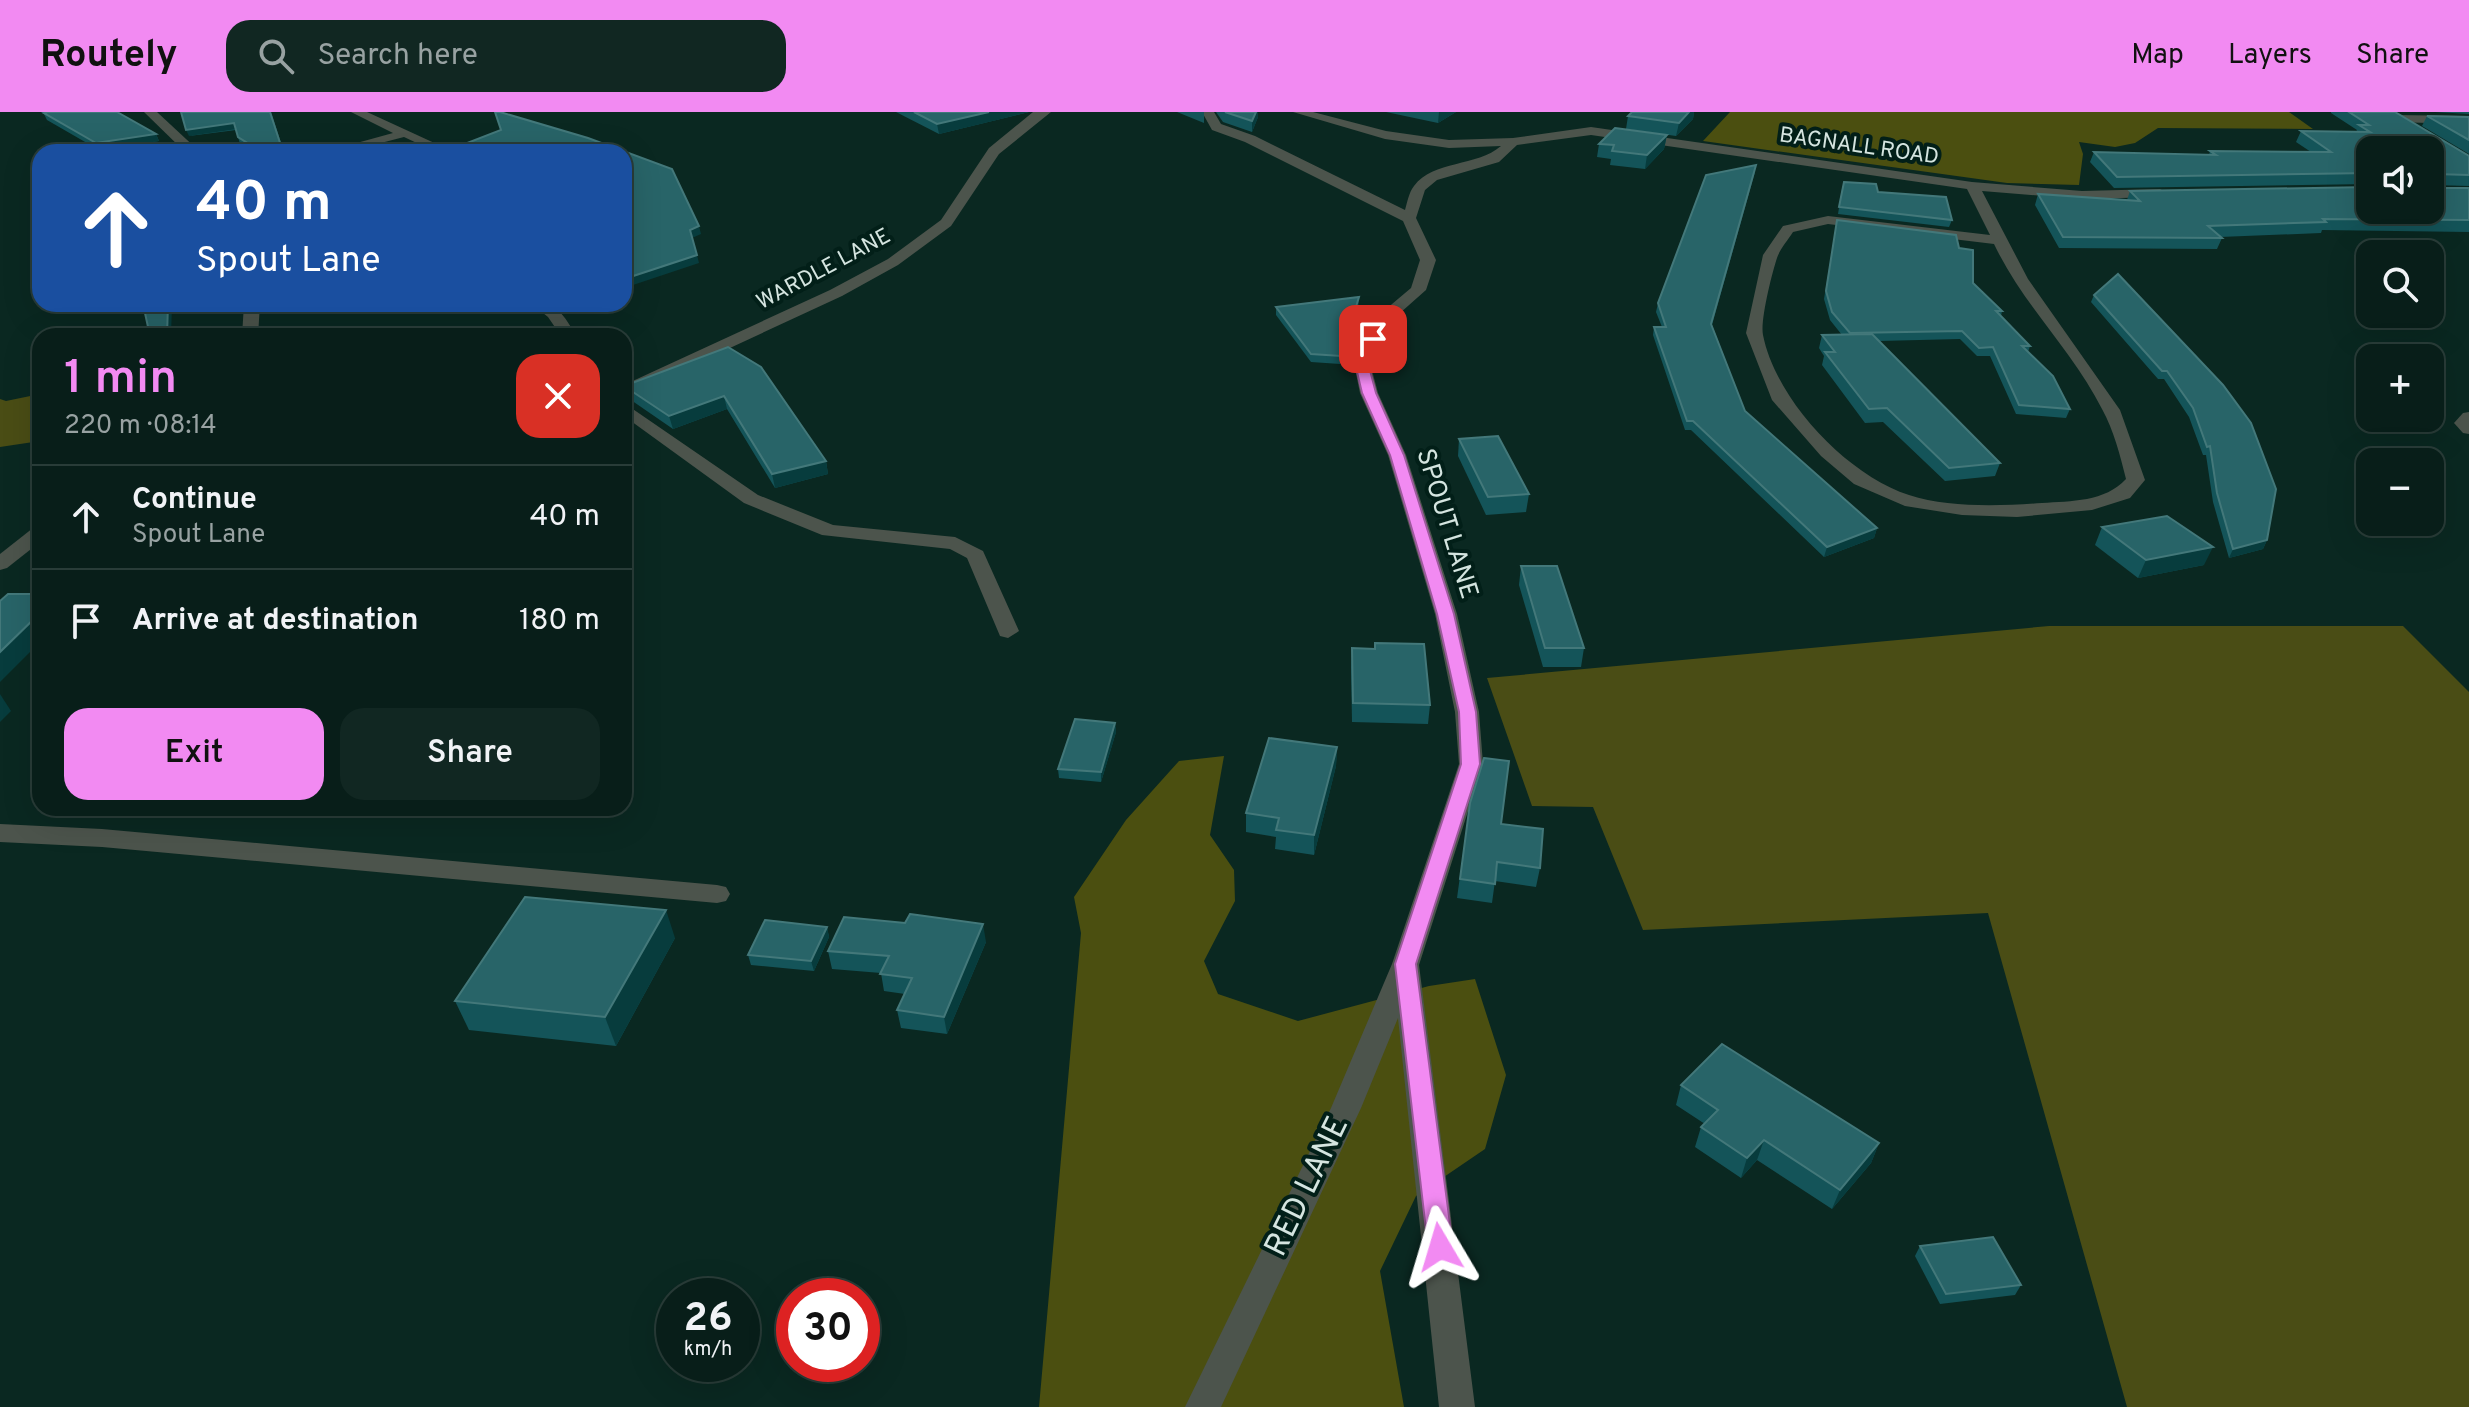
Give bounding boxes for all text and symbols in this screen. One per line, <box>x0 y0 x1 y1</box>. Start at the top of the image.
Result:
search box <box>226 20 786 92</box>
text: Routely <box>40 32 178 81</box>
icon: search <box>254 34 298 78</box>
text: Search here <box>318 38 478 75</box>
text: Map <box>2131 38 2184 74</box>
text: Layers <box>2228 38 2312 74</box>
text: Share <box>2356 38 2429 74</box>
street label: BAGNALL ROAD <box>1777 122 1941 172</box>
map controls <box>2356 136 2444 536</box>
button: sound <box>2356 136 2444 224</box>
text: 40 m <box>196 170 332 240</box>
icon: ahead <box>64 176 168 280</box>
street label: WARDLE LANE <box>752 223 896 317</box>
text: Spout Lane <box>196 239 381 285</box>
button: search <box>2356 240 2444 328</box>
pin <box>1339 305 1407 373</box>
icon: arrive <box>1351 317 1395 361</box>
button: + <box>2356 344 2444 432</box>
text: 1 min <box>64 350 177 410</box>
button: close <box>516 354 600 438</box>
text: 220 m · 08:14 <box>64 410 217 443</box>
street label: SPOUT LANE <box>1408 445 1484 603</box>
button: − <box>2356 448 2444 536</box>
text: Continue <box>132 482 257 519</box>
icon: ahead <box>64 495 108 539</box>
text: 40 m <box>530 499 600 536</box>
text: Spout Lane <box>132 519 265 552</box>
icon: arrive <box>64 599 108 643</box>
text: Arrive at destination <box>132 603 418 640</box>
text: 180 m <box>519 603 600 640</box>
button: Exit <box>64 708 324 800</box>
button: Share <box>340 708 600 800</box>
street label: RED LANE <box>1257 1110 1359 1264</box>
position arrow <box>1398 1205 1482 1289</box>
speed limit sign: 30 <box>776 1278 880 1382</box>
text: 26 <box>683 1295 733 1345</box>
text: km/h <box>684 1337 732 1363</box>

